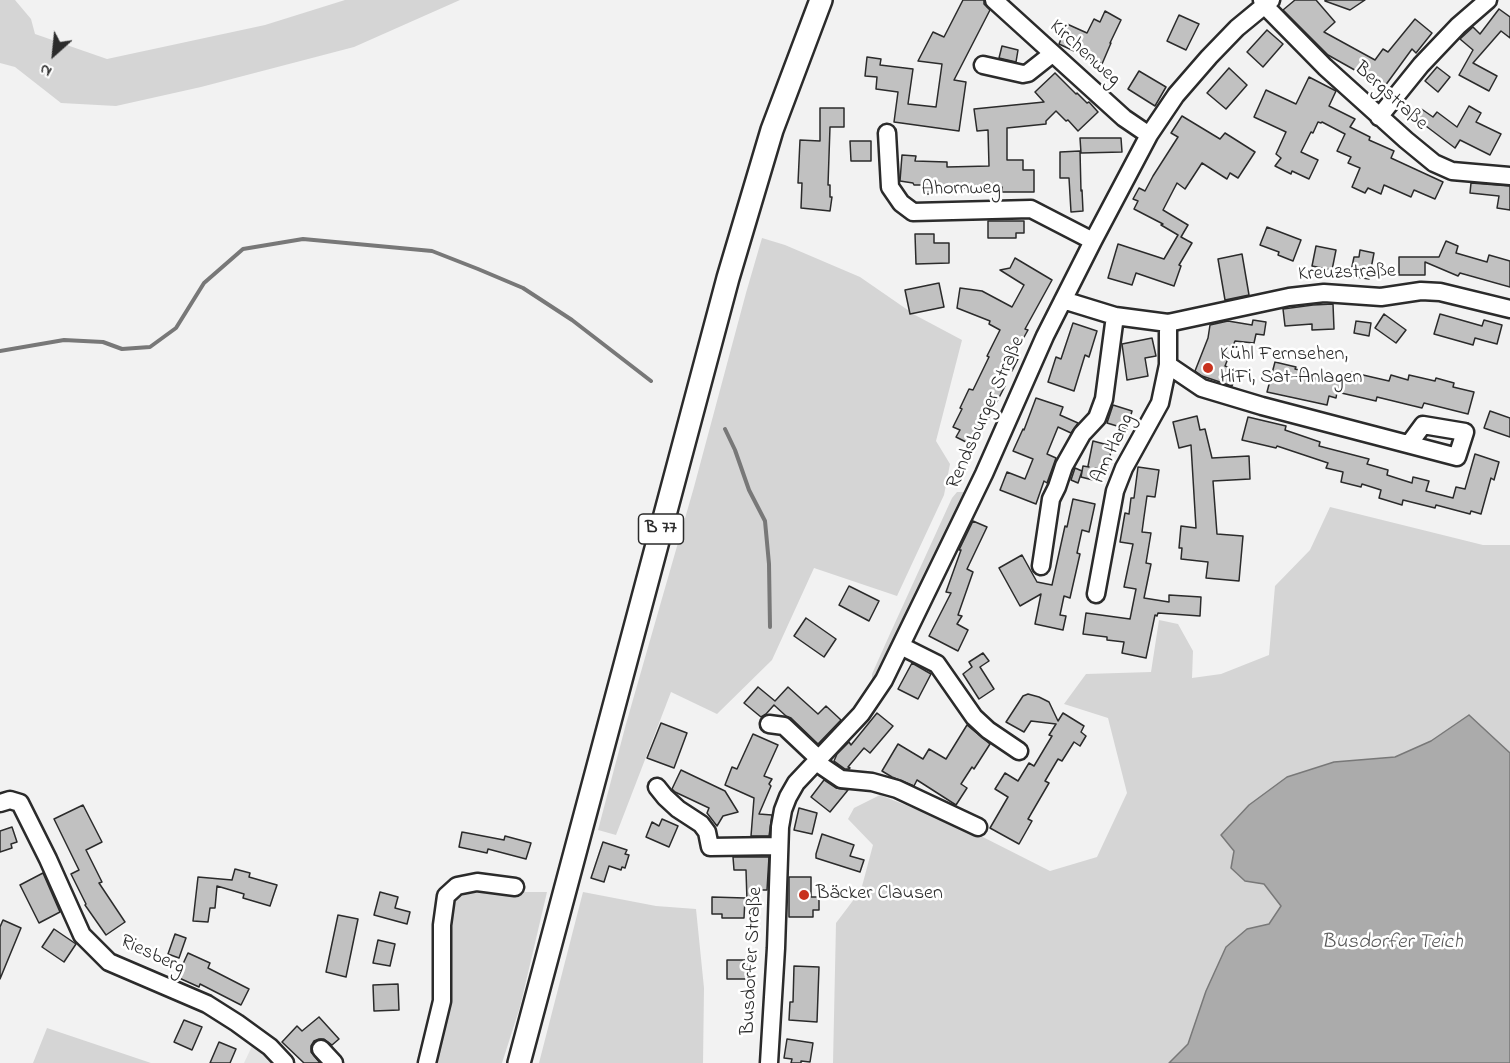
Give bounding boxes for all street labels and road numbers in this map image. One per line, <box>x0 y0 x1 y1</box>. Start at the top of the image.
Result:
street label: Kirchenweg <box>1043 16 1125 92</box>
street label: Bergstraße <box>1348 58 1432 136</box>
street label: Ahornweg <box>921 177 1001 203</box>
street label: Kreuzstraße <box>1298 260 1396 288</box>
street label: Rendsburger Straße <box>943 333 1031 493</box>
street label: Am Hang <box>1087 410 1141 488</box>
road number: B 77 <box>638 514 684 544</box>
street label: Busdorfer Straße <box>737 886 769 1036</box>
street label: Riesberg <box>116 931 188 981</box>

